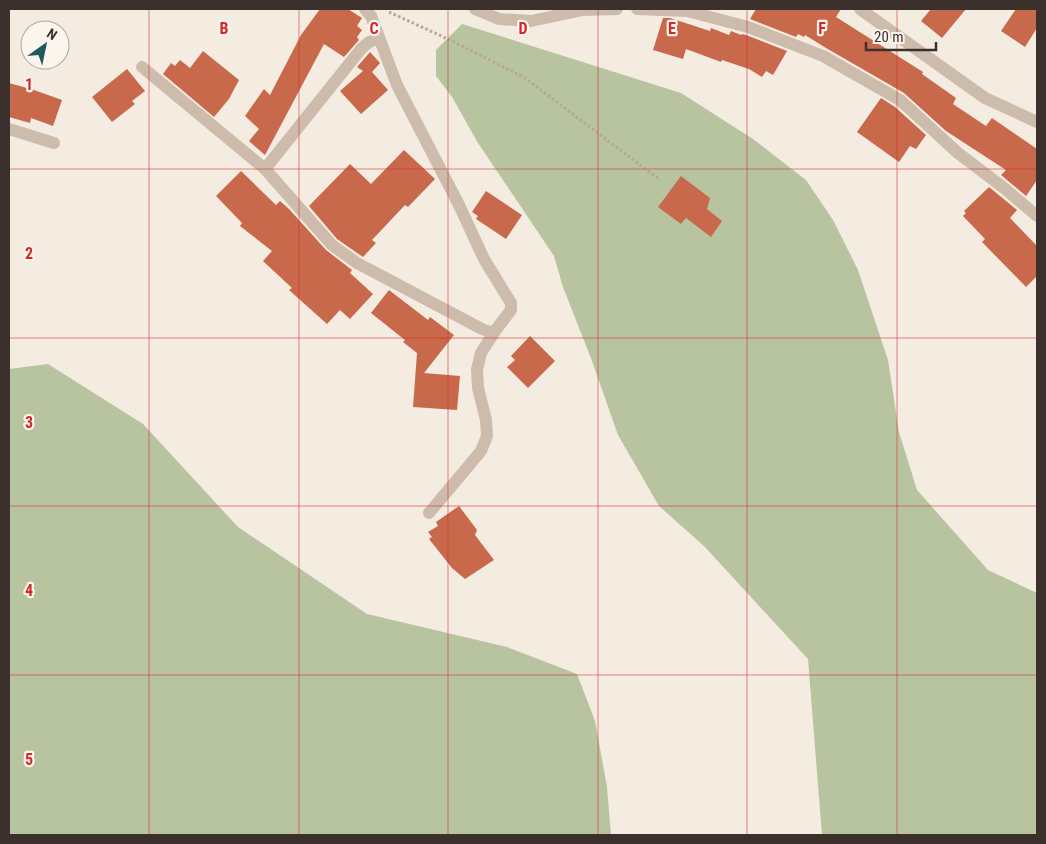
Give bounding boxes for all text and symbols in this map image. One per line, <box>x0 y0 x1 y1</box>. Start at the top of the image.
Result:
text: B <box>220 19 229 38</box>
text: C <box>369 19 379 38</box>
text: D <box>518 19 528 38</box>
text: E <box>668 19 676 38</box>
text: F <box>818 19 826 38</box>
north arrow <box>20 20 70 70</box>
scale bar <box>866 20 936 52</box>
text: N <box>44 25 60 43</box>
text: 20 m <box>874 28 904 46</box>
text: 1 <box>25 75 33 94</box>
text: 2 <box>25 244 33 263</box>
text: 3 <box>25 413 33 432</box>
text: 4 <box>25 581 33 600</box>
text: 5 <box>25 750 33 769</box>

